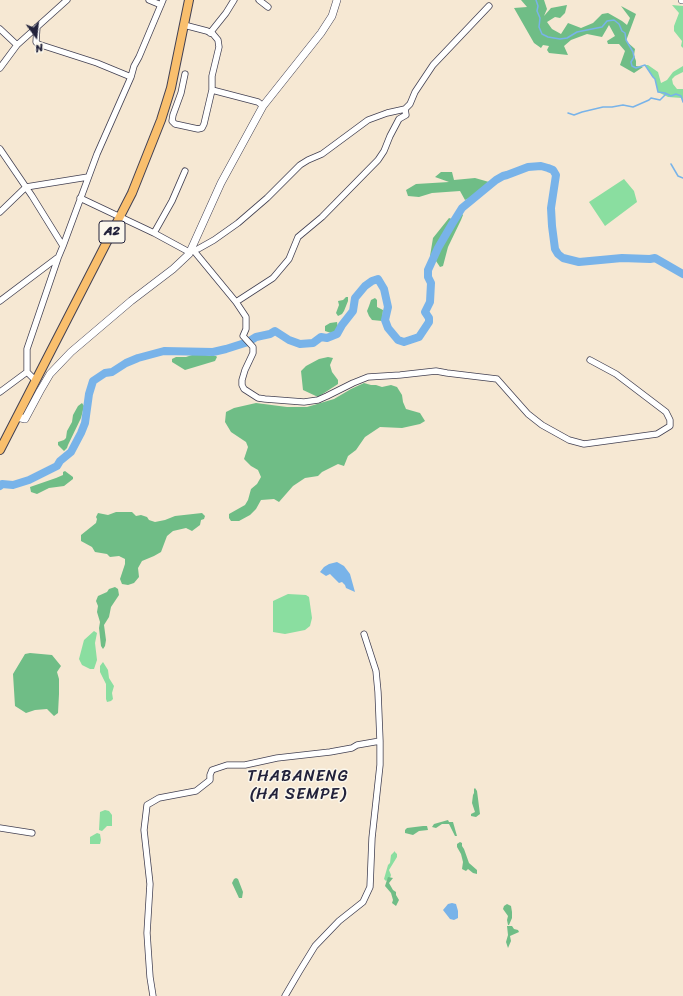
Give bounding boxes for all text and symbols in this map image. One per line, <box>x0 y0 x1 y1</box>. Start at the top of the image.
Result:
north arrow <box>16 16 56 56</box>
text: N <box>33 38 45 58</box>
road number: A2 <box>99 221 125 243</box>
district label: THABANENG (HA SEMPE) <box>247 767 349 805</box>

